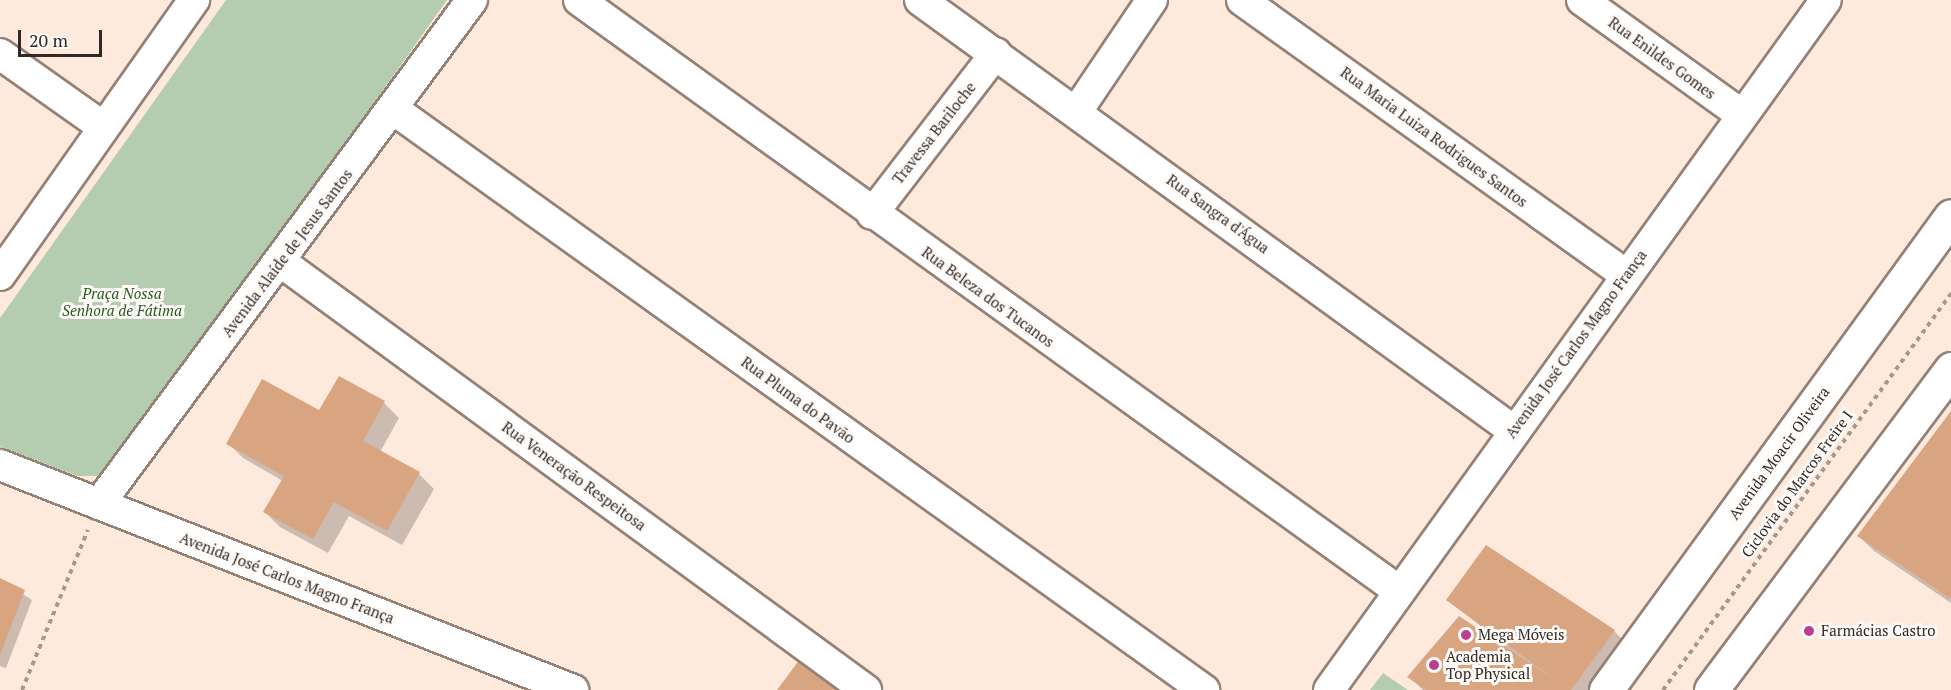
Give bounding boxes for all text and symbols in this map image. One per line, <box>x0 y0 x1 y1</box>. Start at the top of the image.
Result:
street label: Rua Enildes Gomes <box>1605 13 1719 103</box>
scale bar <box>21 18 105 56</box>
text: 20 m <box>29 28 68 52</box>
street label: Rua Maria Luiza Rodrigues Santos <box>1337 63 1531 211</box>
street label: Travessa Bariloche <box>889 78 979 188</box>
street label: Avenida Alaíde de Jesus Santos <box>218 165 356 341</box>
street label: Rua Sangra d'Água <box>1163 171 1273 257</box>
street label: Rua Beleza dos Tucanos <box>918 243 1058 351</box>
street label: Avenida José Carlos Magno França <box>1502 246 1650 442</box>
park label: Praça Nossa Senhora de Fátima <box>62 284 182 319</box>
street label: Rua Pluma do Pavão <box>738 353 858 447</box>
street label: Avenida Moacir Oliveira <box>1725 383 1833 523</box>
street label: Ciclovia do Marcos Freire I <box>1738 407 1856 561</box>
street label: Rua Veneração Respeitosa <box>498 418 650 534</box>
street label: Avenida José Carlos Magno França <box>177 529 397 627</box>
place label: Farmácias Castro <box>1821 622 1936 640</box>
marker: Farmácias Castro <box>1802 624 1816 638</box>
place label: Mega Móveis <box>1478 626 1565 644</box>
marker: Mega Móveis <box>1459 628 1473 642</box>
place label: Academia Top Physical <box>1446 647 1530 682</box>
marker: Academia Top Physical <box>1427 658 1441 672</box>

